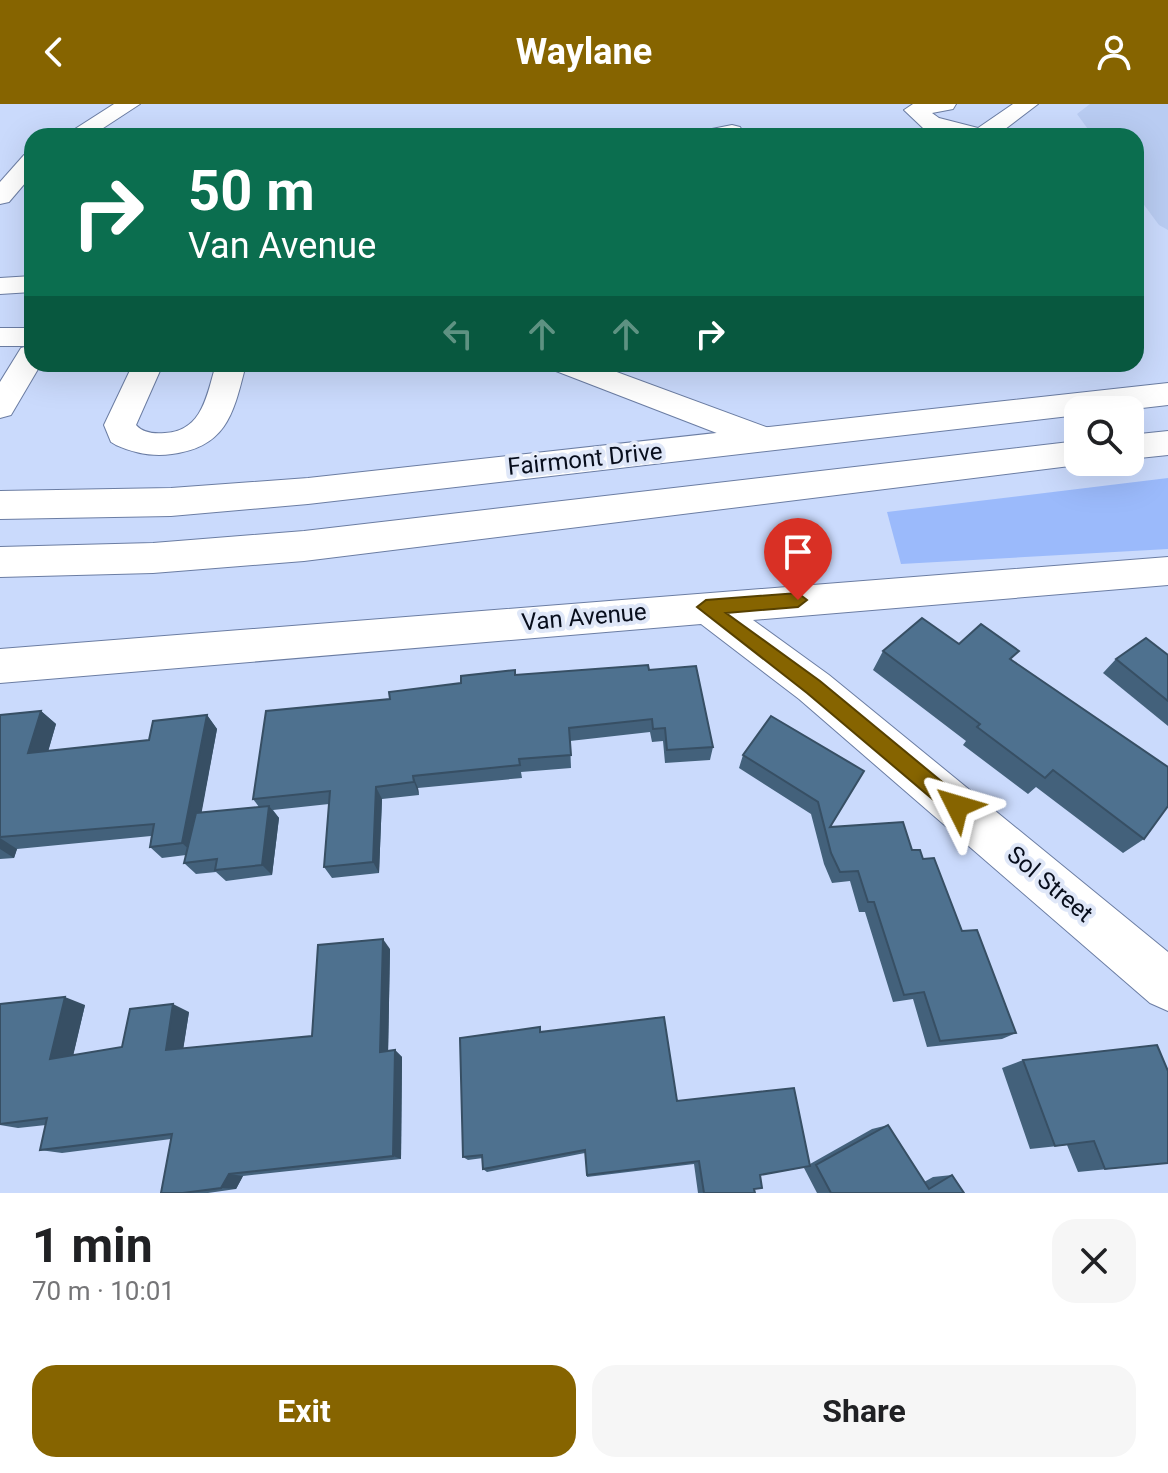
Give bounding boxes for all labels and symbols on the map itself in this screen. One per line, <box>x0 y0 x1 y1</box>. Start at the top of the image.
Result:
street label: Fairmont Drive <box>506 437 664 481</box>
pin <box>764 518 832 600</box>
street label: Van Avenue <box>520 598 648 636</box>
position arrow <box>915 764 999 848</box>
street label: Sol Street <box>1002 840 1099 928</box>

